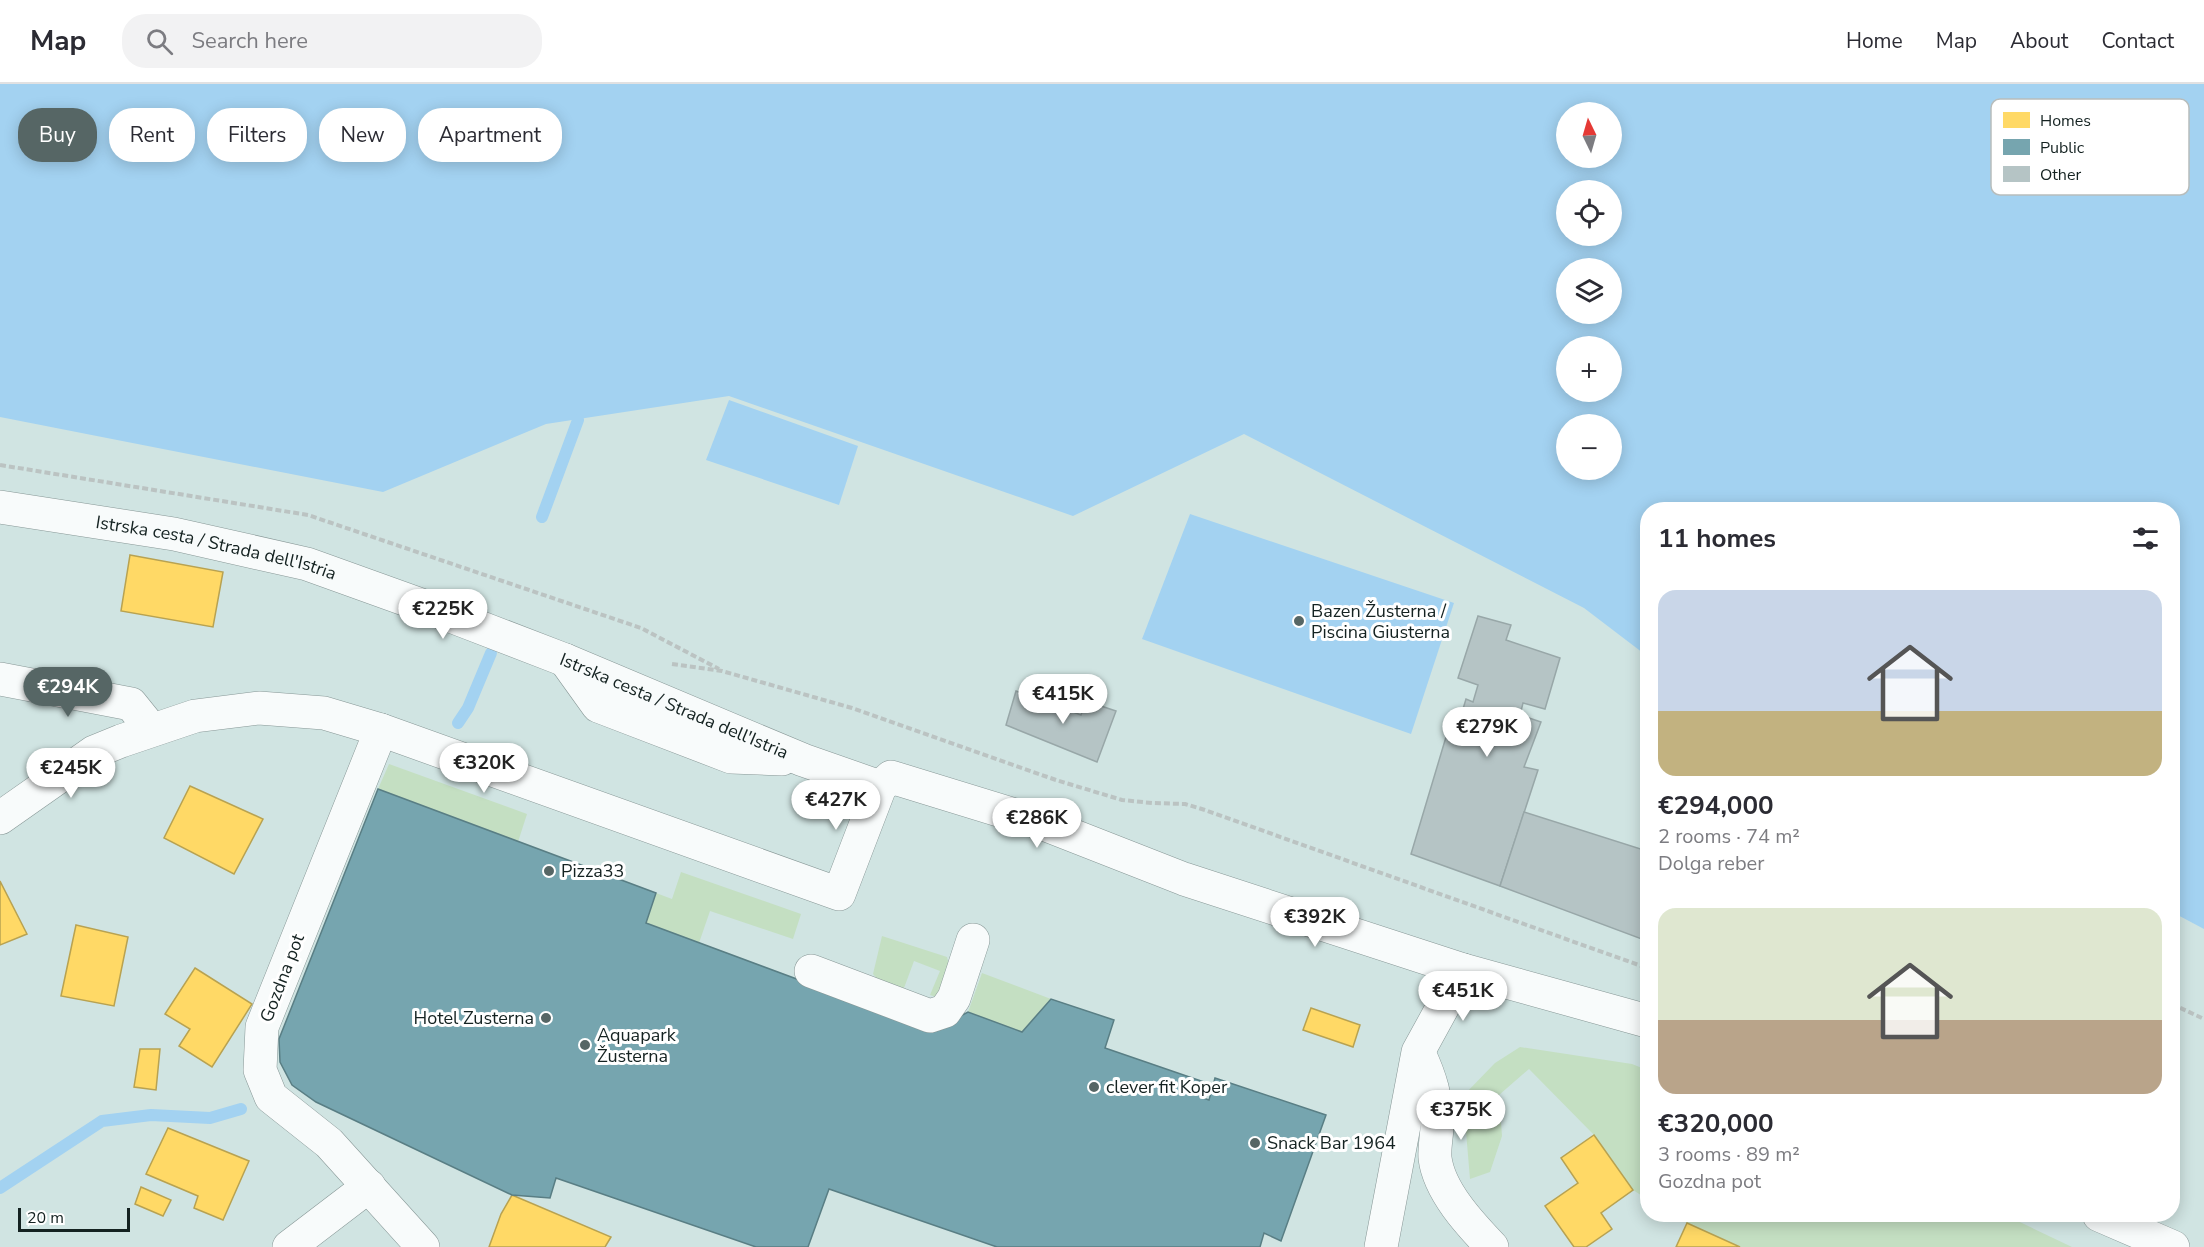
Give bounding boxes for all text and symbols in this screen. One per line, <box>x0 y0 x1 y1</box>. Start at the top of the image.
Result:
search box <box>122 14 542 68</box>
text: Map <box>30 22 86 60</box>
icon: search <box>143 25 176 58</box>
text: Search here <box>191 26 308 56</box>
text: Home <box>1846 27 1903 55</box>
text: Map <box>1936 27 1977 55</box>
text: About <box>2010 27 2068 55</box>
text: Contact <box>2101 27 2174 55</box>
legend <box>1991 99 2189 195</box>
north arrow <box>1556 102 1622 168</box>
map controls <box>1556 102 1622 480</box>
chip: Buy <box>18 108 97 162</box>
chip: Rent <box>109 108 195 162</box>
chip: Filters <box>207 108 307 162</box>
chip: New <box>319 108 406 162</box>
chip: Apartment <box>418 108 562 162</box>
text: Homes <box>2040 110 2091 132</box>
text: Public <box>2040 137 2085 159</box>
text: Other <box>2040 164 2081 186</box>
button: locate <box>1556 180 1622 246</box>
button: layers <box>1556 258 1622 324</box>
button: + <box>1556 336 1622 402</box>
button: − <box>1556 414 1622 480</box>
street label: Istrska cesta / Strada dell'Istria <box>94 510 340 586</box>
text: 11 homes <box>1658 521 1776 556</box>
icon: filters <box>2129 522 2162 555</box>
pin: €225K <box>401 589 485 640</box>
text: €225K <box>412 595 474 622</box>
place label: Bazen Žusterna / Piscina Giusterna <box>1311 599 1450 644</box>
marker: Bazen Žusterna / Piscina Giusterna <box>1292 614 1306 628</box>
icon: home <box>1856 629 1964 737</box>
street label: Istrska cesta / Strada dell'Istria <box>556 647 792 765</box>
pin: €294K <box>26 667 110 718</box>
text: €294K <box>37 673 99 700</box>
pin: €415K <box>1021 674 1105 725</box>
text: €415K <box>1032 680 1094 707</box>
pin: €279K <box>1445 707 1529 758</box>
text: €279K <box>1456 713 1518 740</box>
pin: €320K <box>442 743 526 794</box>
pin: €245K <box>29 748 113 799</box>
text: €320K <box>453 749 515 776</box>
text: €245K <box>40 754 102 781</box>
pin: €427K <box>794 780 878 831</box>
text: €427K <box>805 786 867 813</box>
text: €294,000 <box>1658 788 1774 823</box>
pin: €286K <box>995 798 1079 849</box>
text: €286K <box>1006 804 1068 831</box>
text: 2 rooms · 74 m² <box>1658 823 1800 850</box>
text: Dolga reber <box>1658 850 1764 877</box>
place label: Pizza33 <box>561 859 624 883</box>
marker: Pizza33 <box>542 864 556 878</box>
pin: €392K <box>1273 897 1357 948</box>
text: €392K <box>1284 903 1346 930</box>
street label: Gozdna pot <box>254 930 310 1026</box>
icon: home <box>1856 947 1964 1055</box>
pin: €451K <box>1421 971 1505 1022</box>
text: €451K <box>1432 977 1494 1004</box>
place label: Hotel Zusterna <box>414 1006 534 1030</box>
marker: Hotel Zusterna <box>539 1011 553 1025</box>
place label: Aquapark Žusterna <box>597 1023 677 1068</box>
marker: Aquapark Žusterna <box>578 1038 592 1052</box>
place label: clever fit Koper <box>1106 1075 1228 1099</box>
marker: clever fit Koper <box>1087 1080 1101 1094</box>
pin: €375K <box>1419 1090 1503 1141</box>
text: €375K <box>1430 1096 1492 1123</box>
text: €320,000 <box>1658 1106 1774 1141</box>
place label: Snack Bar 1964 <box>1267 1131 1396 1155</box>
marker: Snack Bar 1964 <box>1248 1136 1262 1150</box>
text: 3 rooms · 89 m² <box>1658 1141 1800 1168</box>
text: Gozdna pot <box>1658 1168 1761 1195</box>
scale bar <box>18 1205 130 1232</box>
text: 20 m <box>27 1207 64 1229</box>

